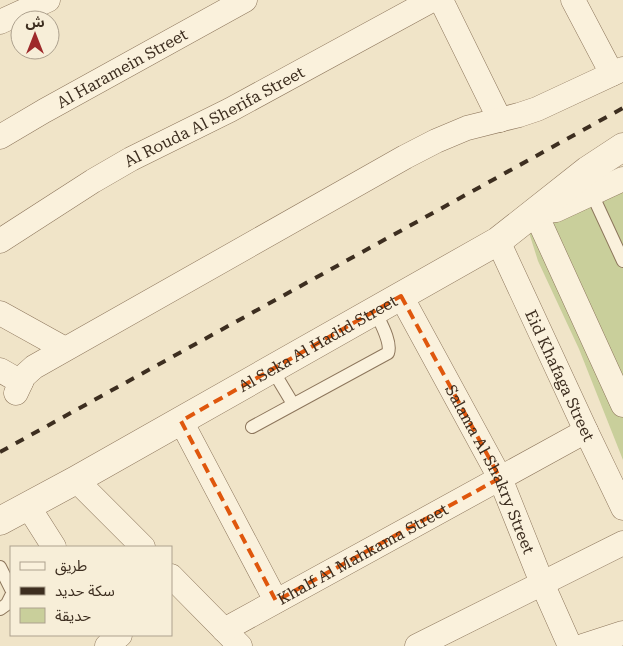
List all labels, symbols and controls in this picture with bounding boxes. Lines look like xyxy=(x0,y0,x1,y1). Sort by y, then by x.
north arrow xyxy=(10,10,60,60)
text: ش xyxy=(25,14,45,30)
street label: Al Haramein Street xyxy=(53,24,190,112)
street label: Al Rouda Al Sherifa Street xyxy=(120,62,307,171)
street label: Al Seka Al Hadid Street xyxy=(235,291,400,396)
street label: Eid Khafaga Street xyxy=(522,307,599,444)
street label: Salama Al Shakry Street xyxy=(441,381,539,556)
street label: Khalf Al Mahkama Street xyxy=(274,499,451,608)
legend xyxy=(10,546,172,636)
text: طريق xyxy=(55,557,87,576)
text: سكة حديد xyxy=(55,582,115,600)
text: حديقة xyxy=(55,607,91,625)

